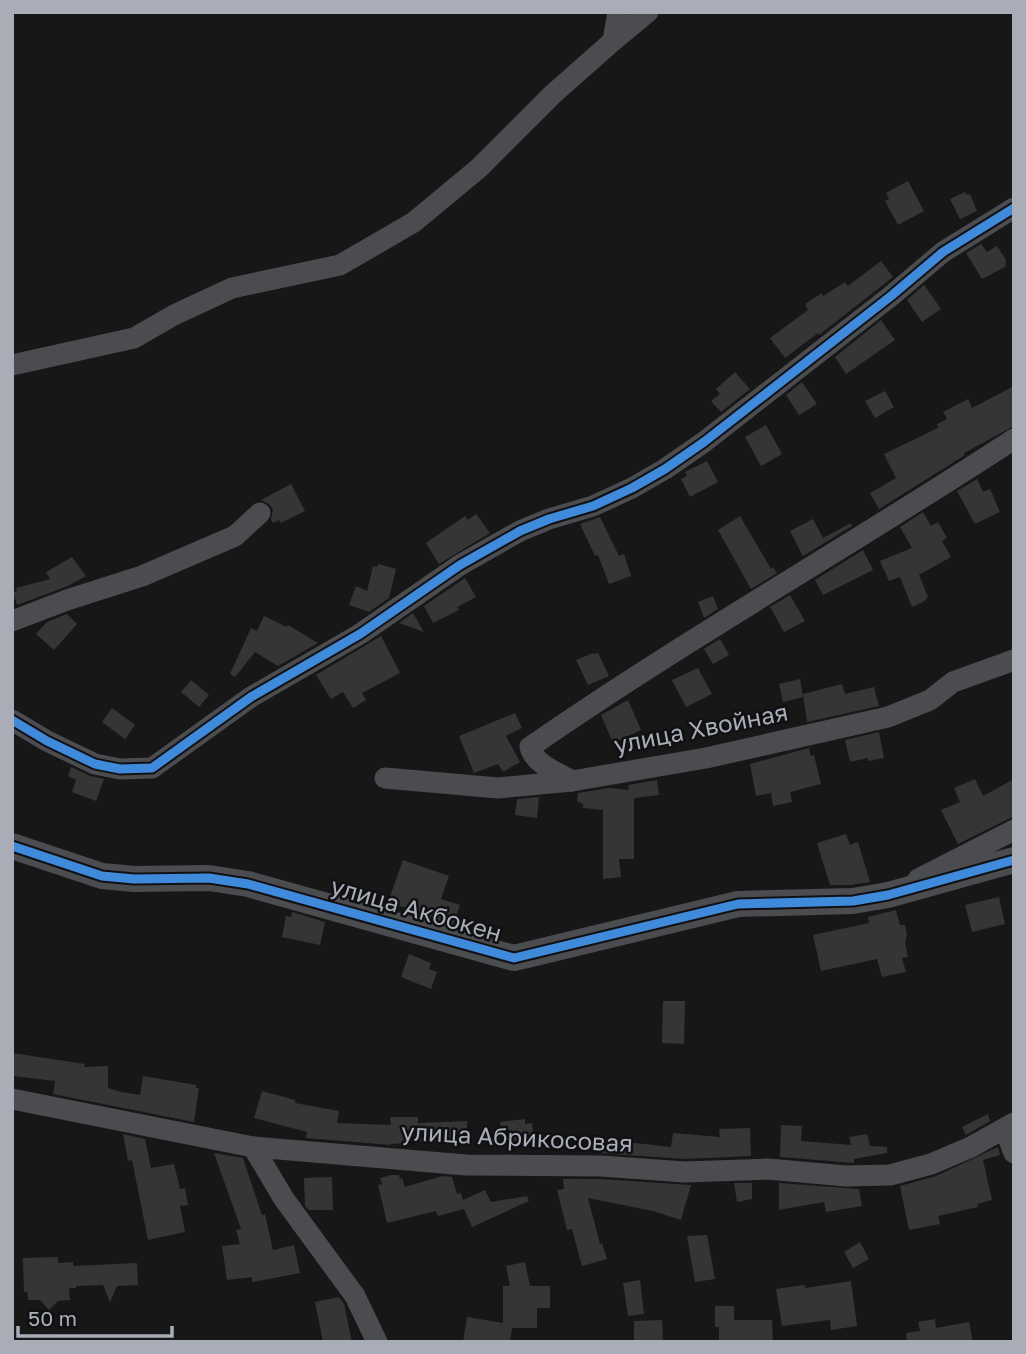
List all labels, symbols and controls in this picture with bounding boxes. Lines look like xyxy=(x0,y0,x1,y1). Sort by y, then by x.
street label: улица Хвойная xyxy=(611,696,790,759)
street label: улица Акбокен xyxy=(328,870,505,947)
street label: улица Абрикосовая xyxy=(401,1116,634,1157)
scale bar xyxy=(18,1294,172,1338)
text: 50 m xyxy=(28,1305,77,1331)

